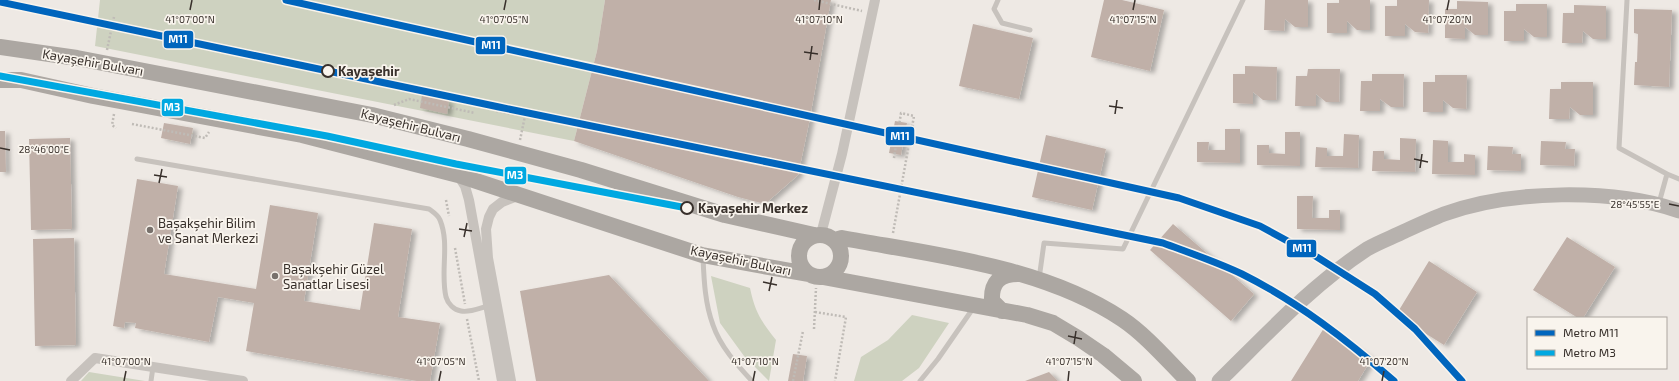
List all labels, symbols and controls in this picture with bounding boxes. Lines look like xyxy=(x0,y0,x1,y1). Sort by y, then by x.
text: 41°07'00"N xyxy=(165,13,215,25)
text: 41°07'05"N xyxy=(480,13,528,25)
text: 41°07'10"N xyxy=(795,13,843,25)
text: 41°07'15"N xyxy=(1110,13,1156,25)
text: 41°07'20"N xyxy=(1422,13,1472,25)
line badge: M11 xyxy=(163,30,194,49)
text: M11 xyxy=(168,32,188,45)
line badge: M11 xyxy=(475,36,506,55)
text: M11 xyxy=(481,38,501,51)
street label: Kayaşehir Bulvarı xyxy=(41,45,145,80)
place label: Kayaşehir xyxy=(338,63,400,80)
marker: Kayaşehir xyxy=(321,64,335,78)
line badge: M3 xyxy=(161,98,184,117)
text: M3 xyxy=(164,100,180,113)
street label: Kayaşehir Bulvarı xyxy=(359,105,463,146)
line badge: M11 xyxy=(885,126,915,146)
text: M11 xyxy=(890,129,910,142)
text: 28°46'00"E xyxy=(19,143,70,155)
line badge: M3 xyxy=(504,166,527,185)
text: M3 xyxy=(507,168,523,181)
text: 28°45'55"E xyxy=(1611,198,1660,210)
place label: Kayaşehir Merkez xyxy=(698,200,808,217)
marker: Kayaşehir Merkez xyxy=(680,201,694,215)
place label: Başakşehir Bilim ve Sanat Merkezi xyxy=(158,215,259,246)
marker: Başakşehir Bilim ve Sanat Merkezi xyxy=(145,225,155,235)
line badge: M11 xyxy=(1286,239,1317,258)
text: M11 xyxy=(1292,241,1312,254)
street label: Kayaşehir Bulvarı xyxy=(689,242,793,279)
place label: Başakşehir Güzel Sanatlar Lisesi xyxy=(283,261,384,292)
marker: Başakşehir Güzel Sanatlar Lisesi xyxy=(270,271,280,281)
legend xyxy=(1527,317,1667,369)
text: Metro M11 xyxy=(1563,325,1619,339)
text: Metro M3 xyxy=(1563,345,1616,359)
text: 41°07'00"N xyxy=(101,355,151,367)
text: 41°07'05"N xyxy=(417,355,465,367)
text: 41°07'10"N xyxy=(731,355,779,367)
text: 41°07'15"N xyxy=(1046,355,1092,367)
text: 41°07'20"N xyxy=(1359,355,1409,367)

